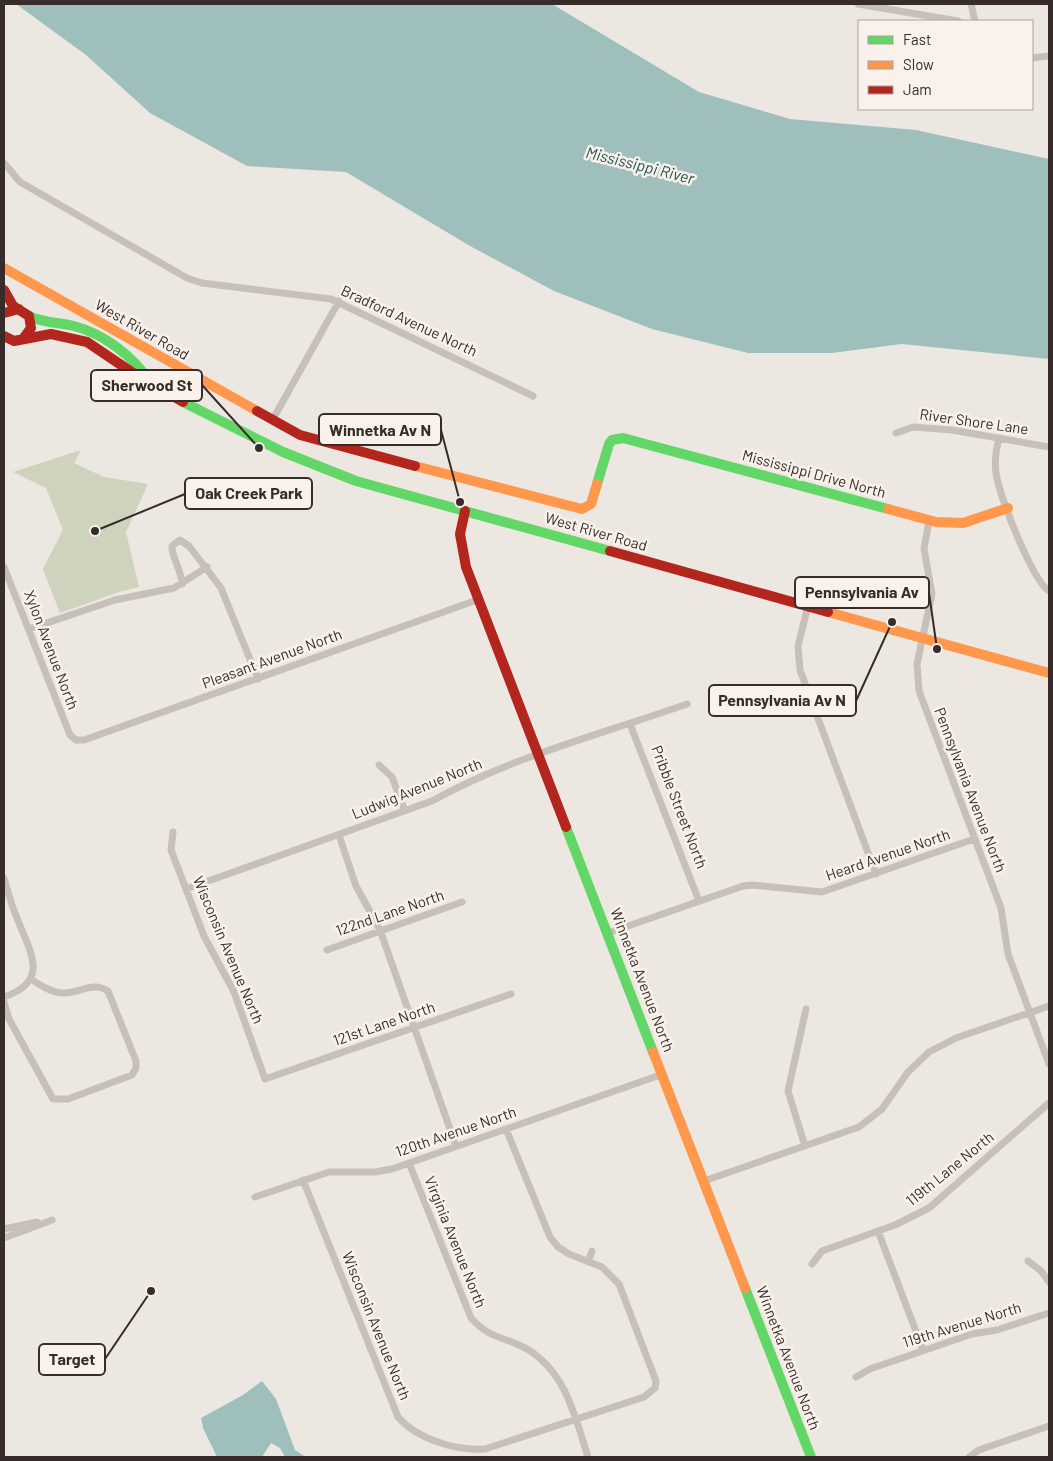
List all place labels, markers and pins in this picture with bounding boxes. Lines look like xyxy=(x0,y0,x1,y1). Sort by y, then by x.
callout: Sherwood St xyxy=(91,370,202,401)
callout: Winnetka Av N xyxy=(319,414,441,445)
callout: Oak Creek Park xyxy=(185,478,312,509)
callout: Pennsylvania Av xyxy=(795,577,929,608)
callout: Pennsylvania Av N xyxy=(709,685,856,716)
callout: Target xyxy=(39,1344,105,1375)

